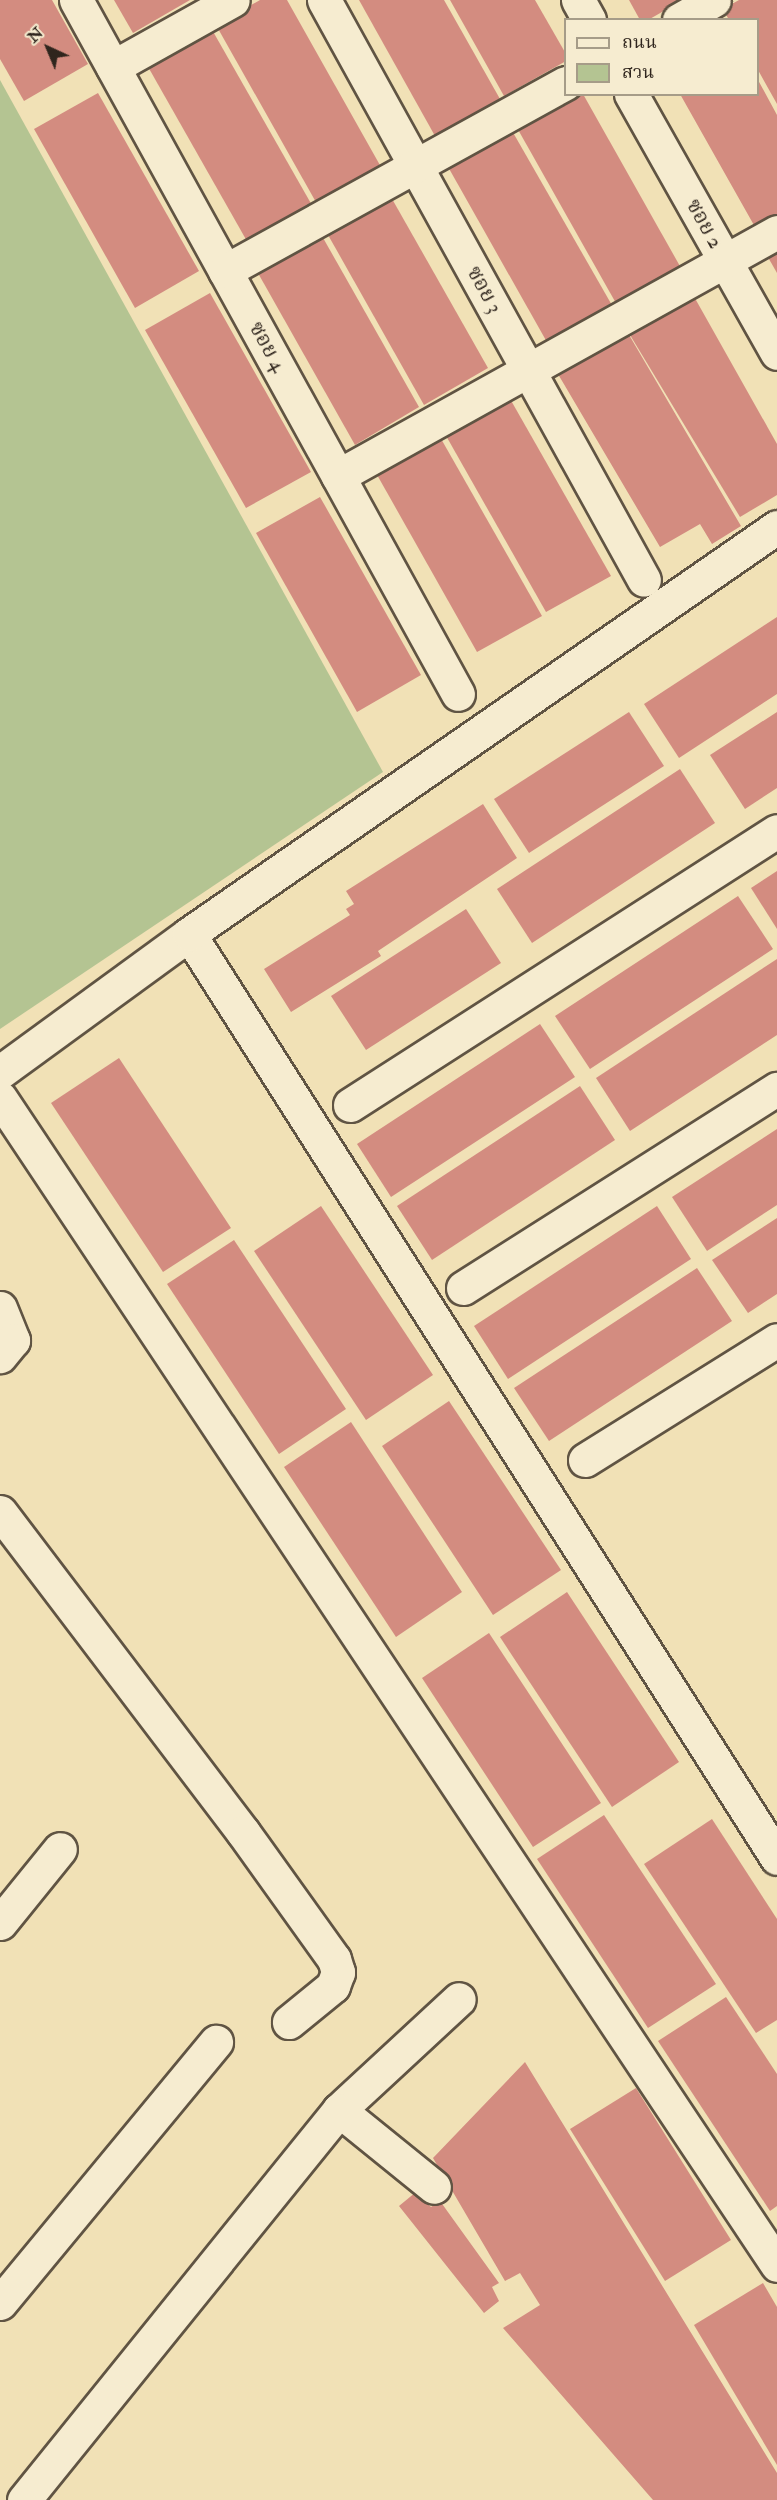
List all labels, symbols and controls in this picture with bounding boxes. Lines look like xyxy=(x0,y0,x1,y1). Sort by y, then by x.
north arrow xyxy=(18,18,78,78)
legend xyxy=(564,18,759,96)
text: N xyxy=(23,23,48,47)
text: ถนน xyxy=(622,31,657,54)
text: สวน xyxy=(622,61,654,84)
street label: ซอย 2 xyxy=(680,195,728,253)
street label: ซอย 3 xyxy=(461,262,507,318)
street label: ซอย 4 xyxy=(243,318,291,376)

